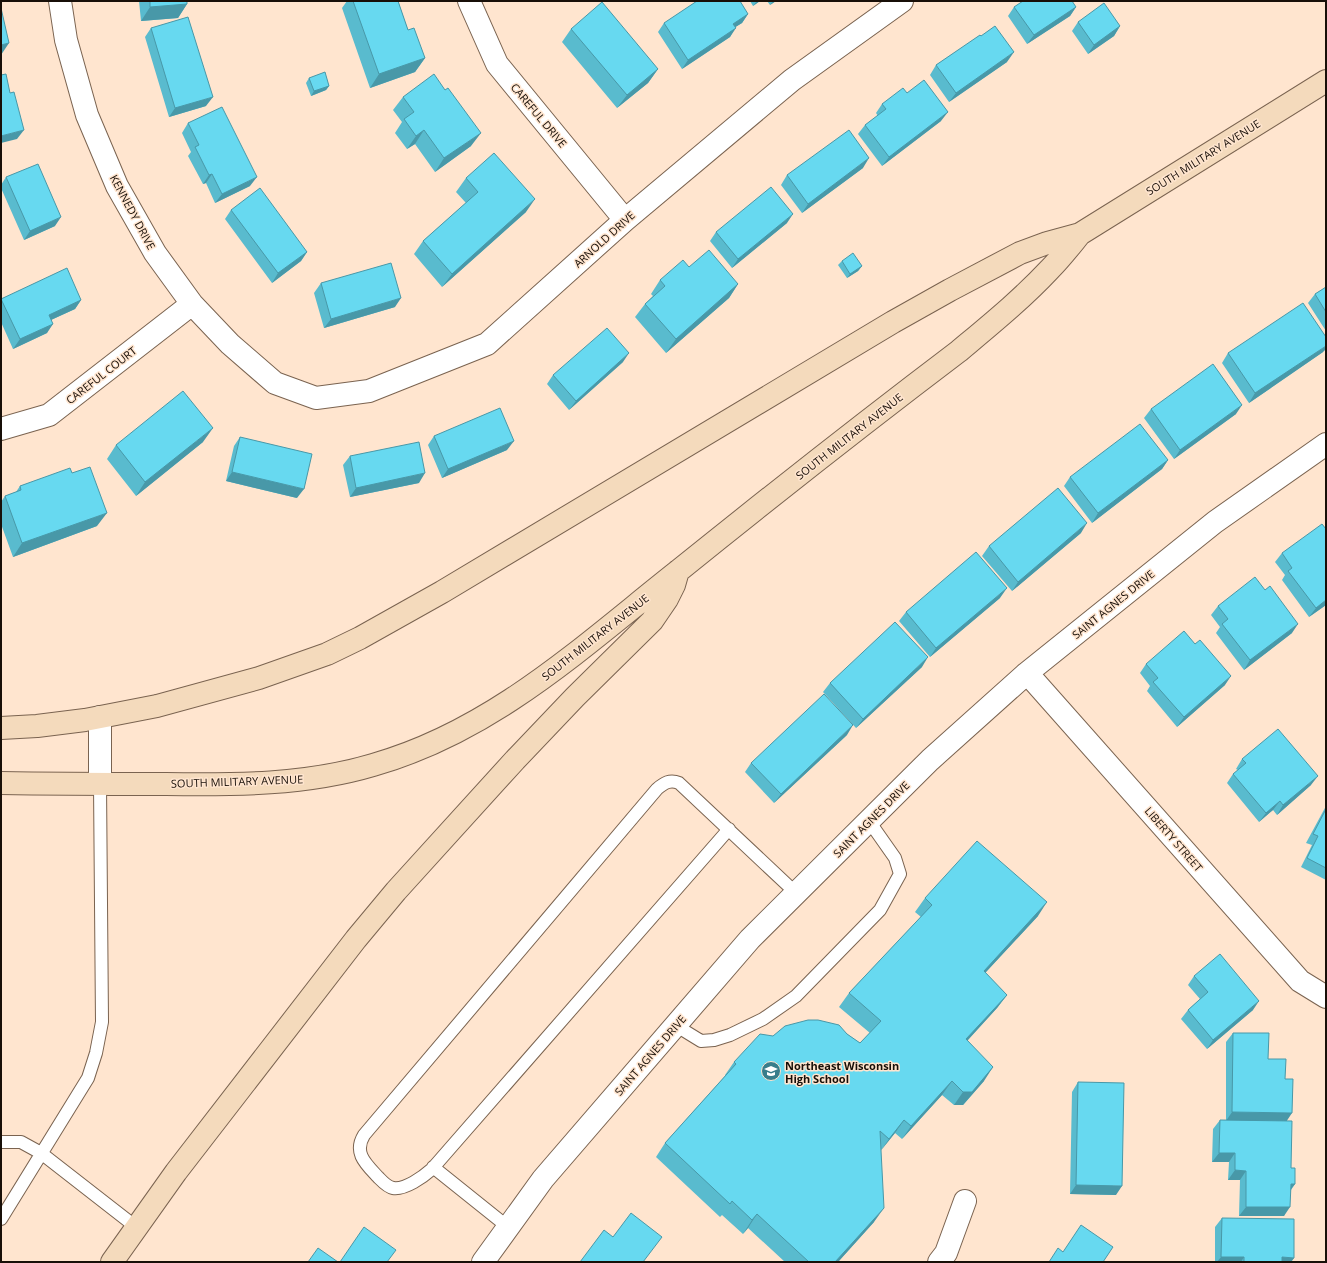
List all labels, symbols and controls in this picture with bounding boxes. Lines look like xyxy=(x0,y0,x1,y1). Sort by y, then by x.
street label: CAREFUL DRIVE xyxy=(508,80,570,150)
street label: SOUTH MILITARY AVENUE xyxy=(1143,116,1263,198)
street label: KENNEDY DRIVE xyxy=(107,172,159,252)
street label: ARNOLD DRIVE xyxy=(570,207,638,271)
street label: CAREFUL COURT xyxy=(63,343,139,407)
street label: SOUTH MILITARY AVENUE xyxy=(792,389,906,483)
street label: SAINT AGNES DRIVE xyxy=(1069,566,1157,642)
street label: SOUTH MILITARY AVENUE xyxy=(538,590,652,684)
street label: SOUTH MILITARY AVENUE xyxy=(171,771,303,791)
street label: SAINT AGNES DRIVE xyxy=(830,778,912,860)
street label: LIBERTY STREET xyxy=(1142,803,1206,875)
street label: SAINT AGNES DRIVE xyxy=(611,1012,689,1098)
place label: Northeast Wisconsin High School xyxy=(785,1058,899,1086)
school or university icon: Northeast Wisconsin High School xyxy=(760,1060,782,1082)

